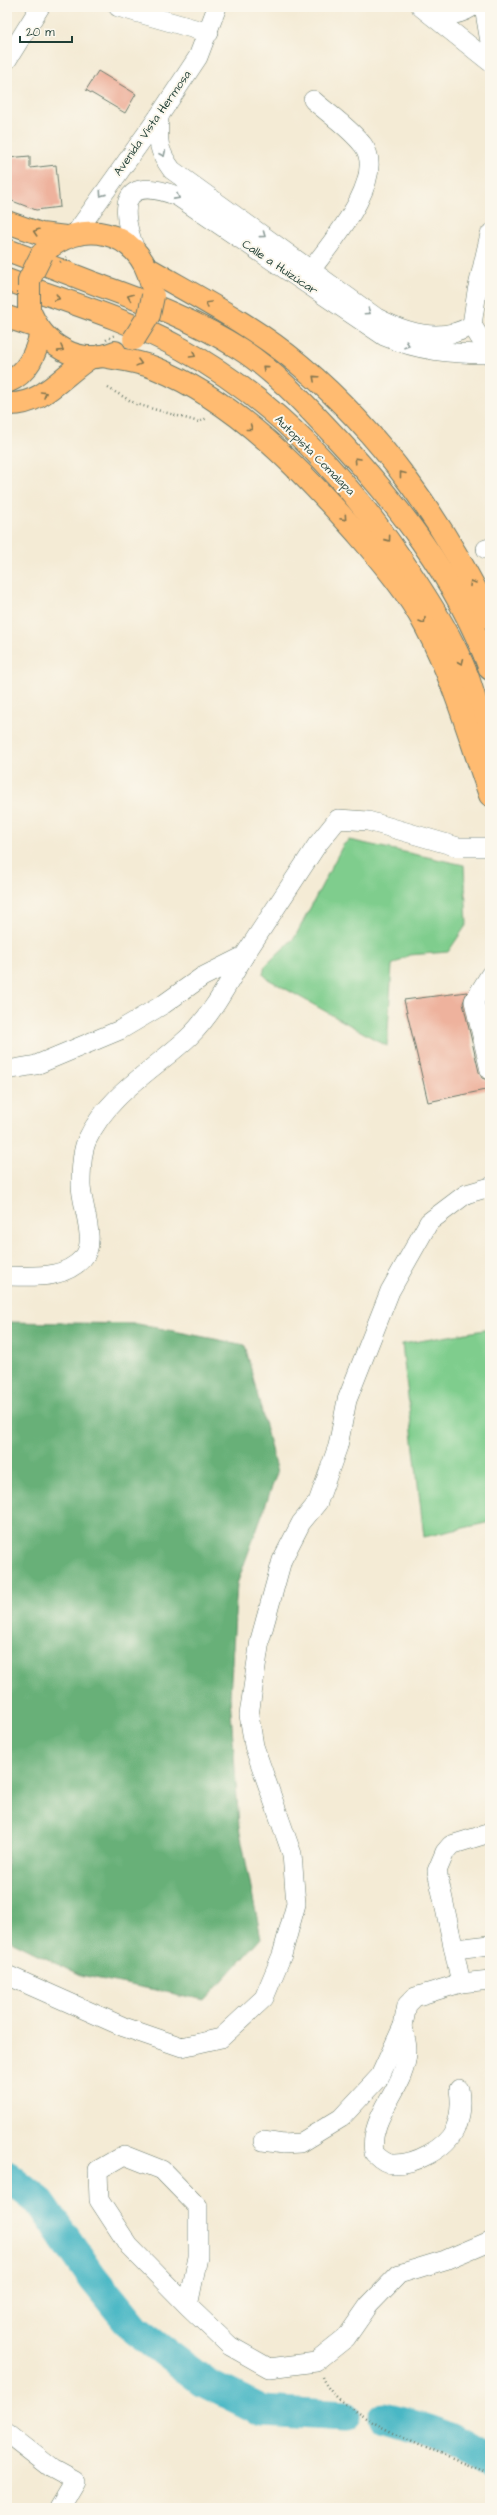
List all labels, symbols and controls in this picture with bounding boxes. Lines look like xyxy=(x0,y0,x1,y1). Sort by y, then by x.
scale bar xyxy=(20,18,72,44)
text: 20 m xyxy=(26,24,55,41)
street label: Avenida Vista Hermosa xyxy=(110,67,195,179)
one-way arrow xyxy=(158,150,166,158)
one-way arrow xyxy=(99,190,107,197)
one-way arrow xyxy=(173,193,180,200)
one-way arrow xyxy=(32,228,39,236)
one-way arrow xyxy=(258,230,265,237)
street label: Calle a Huizúcar xyxy=(238,236,321,299)
one-way arrow xyxy=(53,293,60,302)
one-way arrow xyxy=(127,293,134,301)
one-way arrow xyxy=(205,301,212,308)
one-way arrow xyxy=(364,307,371,314)
one-way arrow xyxy=(403,341,410,349)
one-way arrow xyxy=(57,344,65,352)
one-way arrow xyxy=(189,351,196,358)
one-way arrow xyxy=(136,358,142,366)
one-way arrow xyxy=(262,366,270,373)
one-way arrow xyxy=(312,375,320,383)
one-way arrow xyxy=(40,392,47,399)
street label: Autopista Comalapa xyxy=(271,411,359,499)
one-way arrow xyxy=(246,423,253,430)
one-way arrow xyxy=(354,457,362,465)
one-way arrow xyxy=(400,471,407,478)
one-way arrow xyxy=(339,513,346,521)
one-way arrow xyxy=(383,535,390,542)
one-way arrow xyxy=(470,580,477,588)
one-way arrow xyxy=(418,617,425,624)
one-way arrow xyxy=(457,659,465,666)

